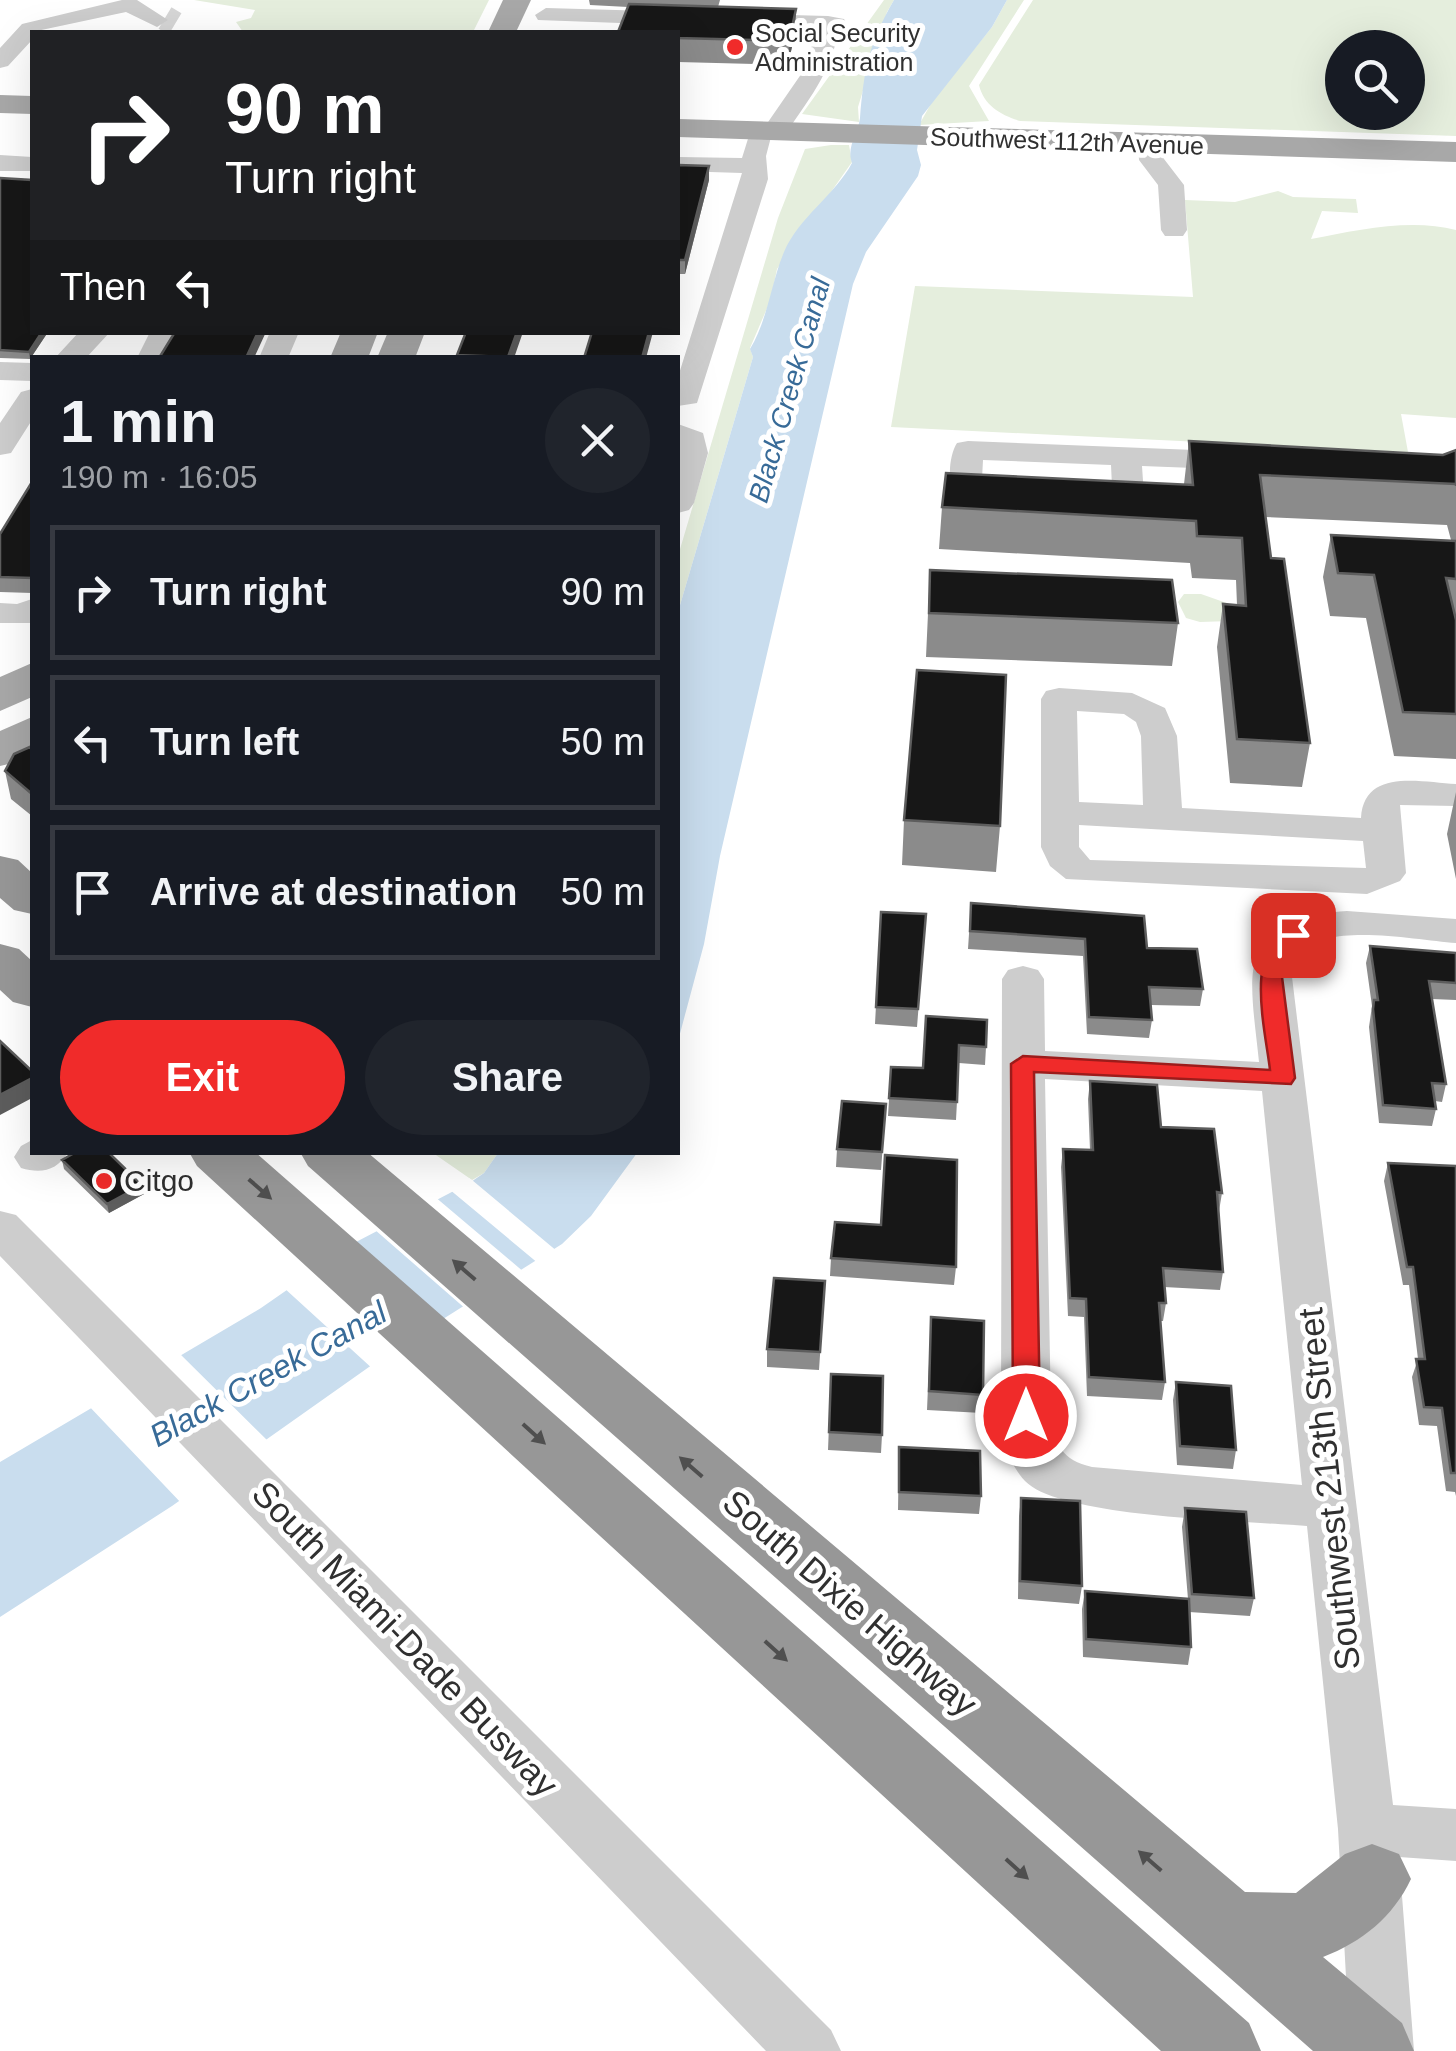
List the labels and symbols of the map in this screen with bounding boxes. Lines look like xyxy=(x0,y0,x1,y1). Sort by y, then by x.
place label: Social Security Administration xyxy=(755,19,921,76)
marker: Social Security Administration xyxy=(724,36,746,58)
street label: Southwest 112th Avenue xyxy=(929,122,1205,160)
water label: Black Creek Canal xyxy=(743,274,837,506)
pin xyxy=(1251,893,1336,978)
place label: Citgo xyxy=(124,1164,194,1197)
marker: Citgo xyxy=(93,1170,115,1192)
one-way arrow xyxy=(248,1178,273,1200)
one-way arrow xyxy=(452,1260,477,1282)
water label: Black Creek Canal xyxy=(143,1294,393,1454)
street label: Southwest 213th Street xyxy=(1290,1306,1367,1672)
position arrow xyxy=(974,1364,1078,1468)
one-way arrow xyxy=(522,1422,546,1445)
one-way arrow xyxy=(679,1456,704,1478)
street label: South Miami-Dade Busway xyxy=(245,1473,566,1804)
street label: South Dixie Highway xyxy=(716,1482,985,1724)
one-way arrow xyxy=(763,1640,788,1662)
one-way arrow xyxy=(1138,1850,1163,1872)
one-way arrow xyxy=(1004,1857,1029,1879)

